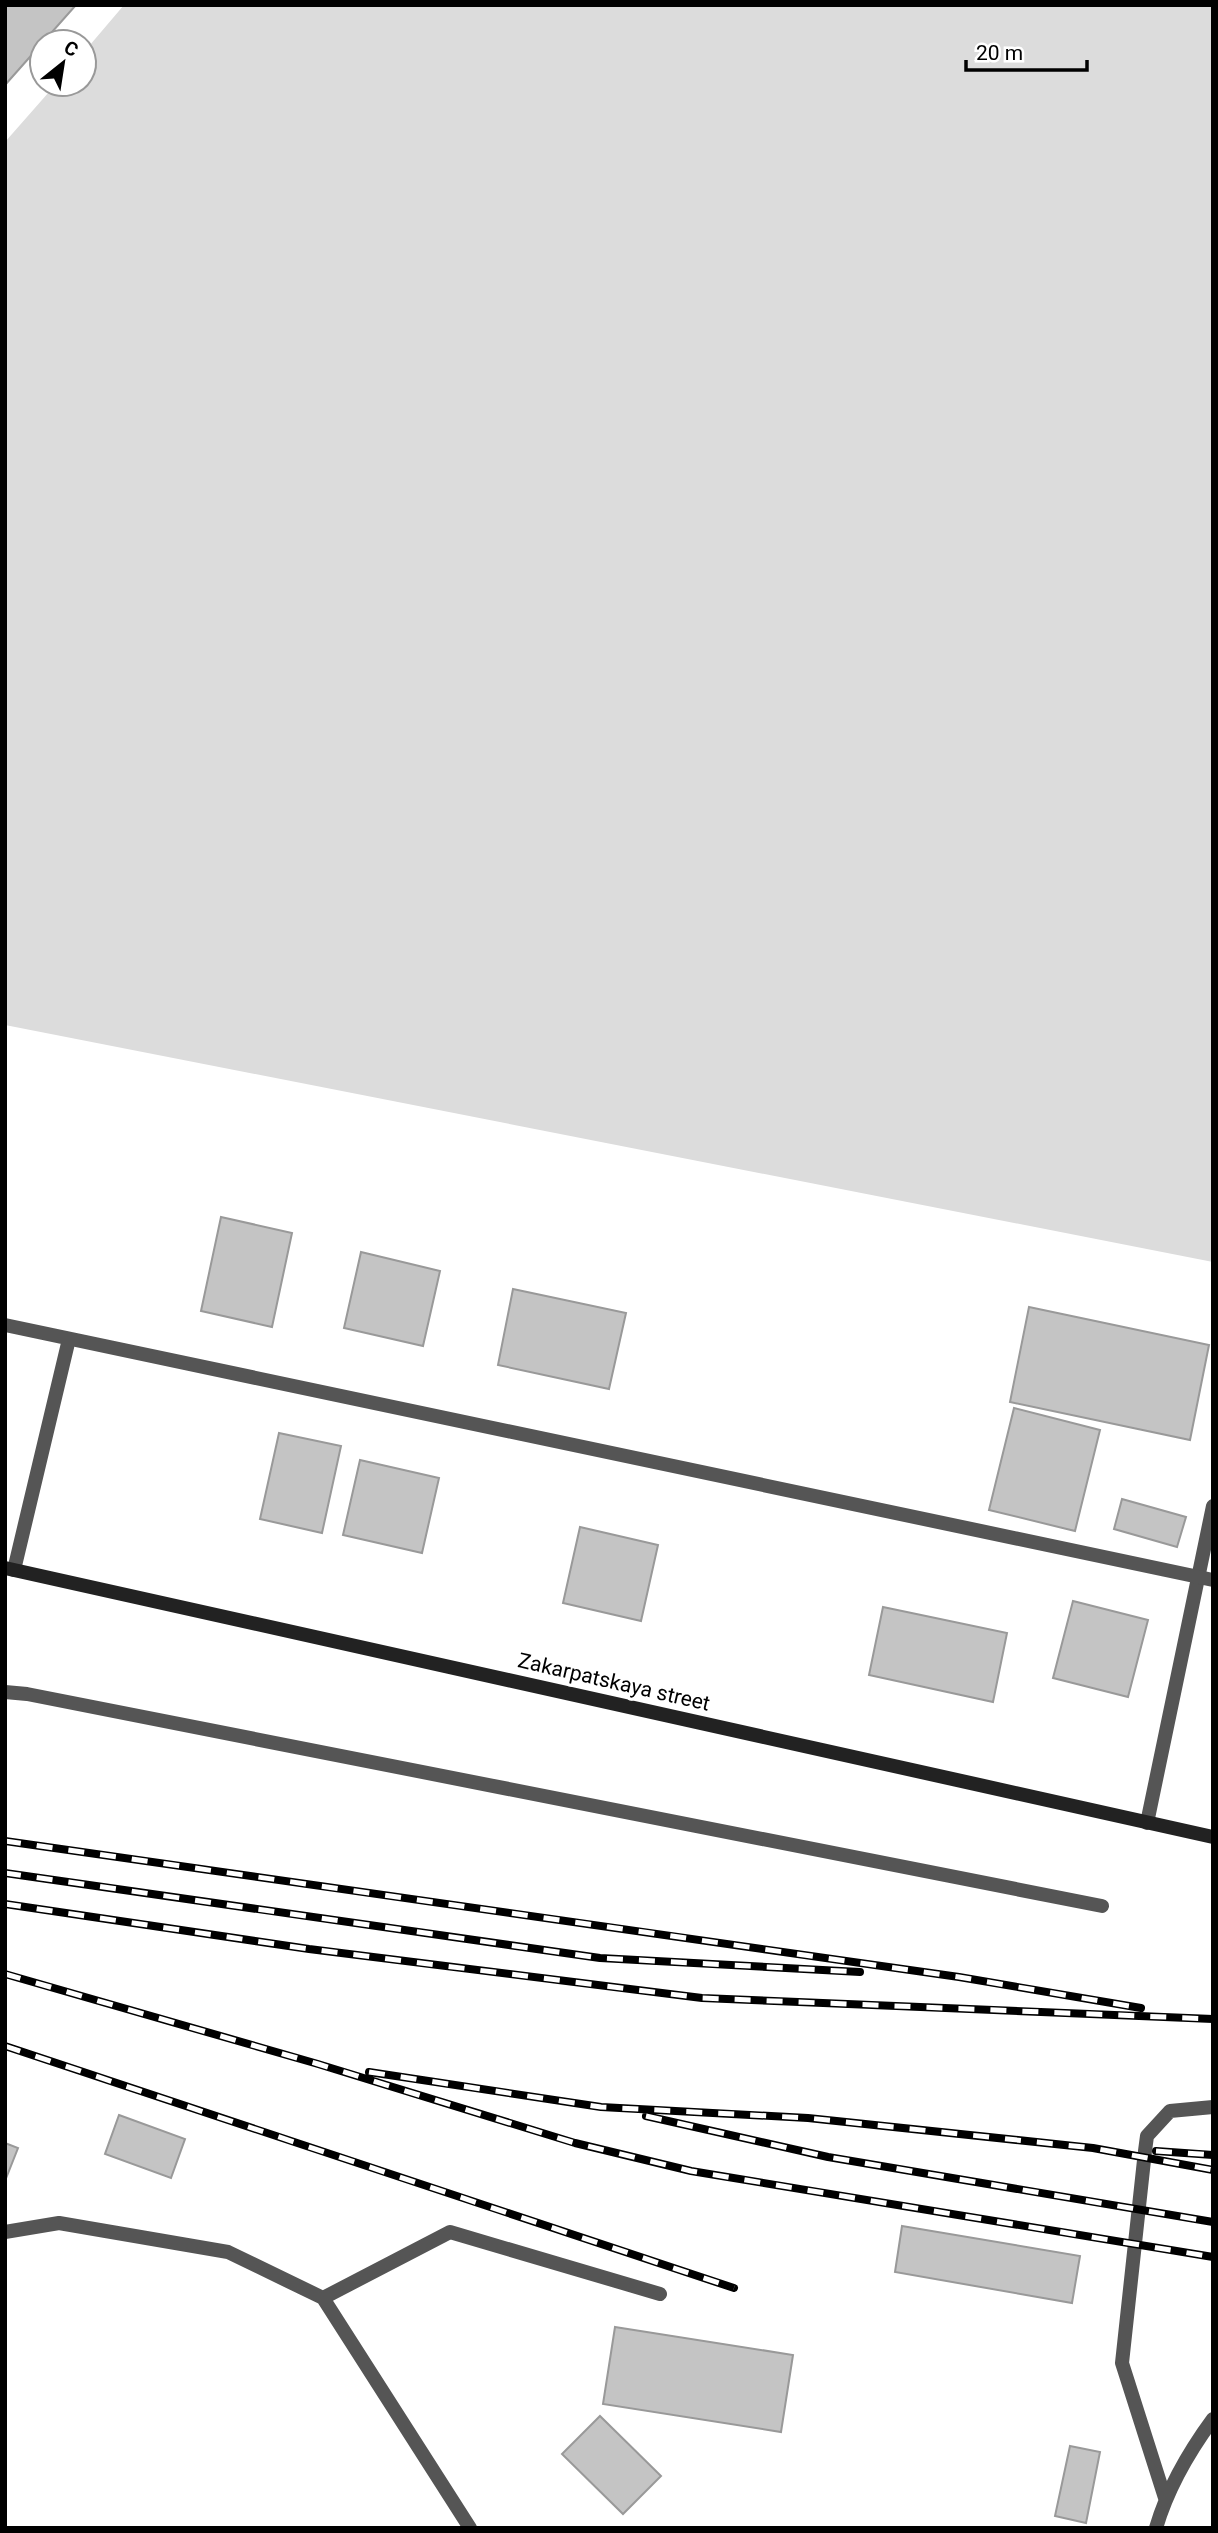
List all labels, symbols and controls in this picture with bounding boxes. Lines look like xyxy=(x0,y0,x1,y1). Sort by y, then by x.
north arrow xyxy=(28,28,98,98)
scale bar xyxy=(966,28,1087,72)
text: С xyxy=(60,36,82,62)
text: 20 m xyxy=(976,41,1023,65)
street label: Zakarpatskaya street xyxy=(516,1648,712,1716)

